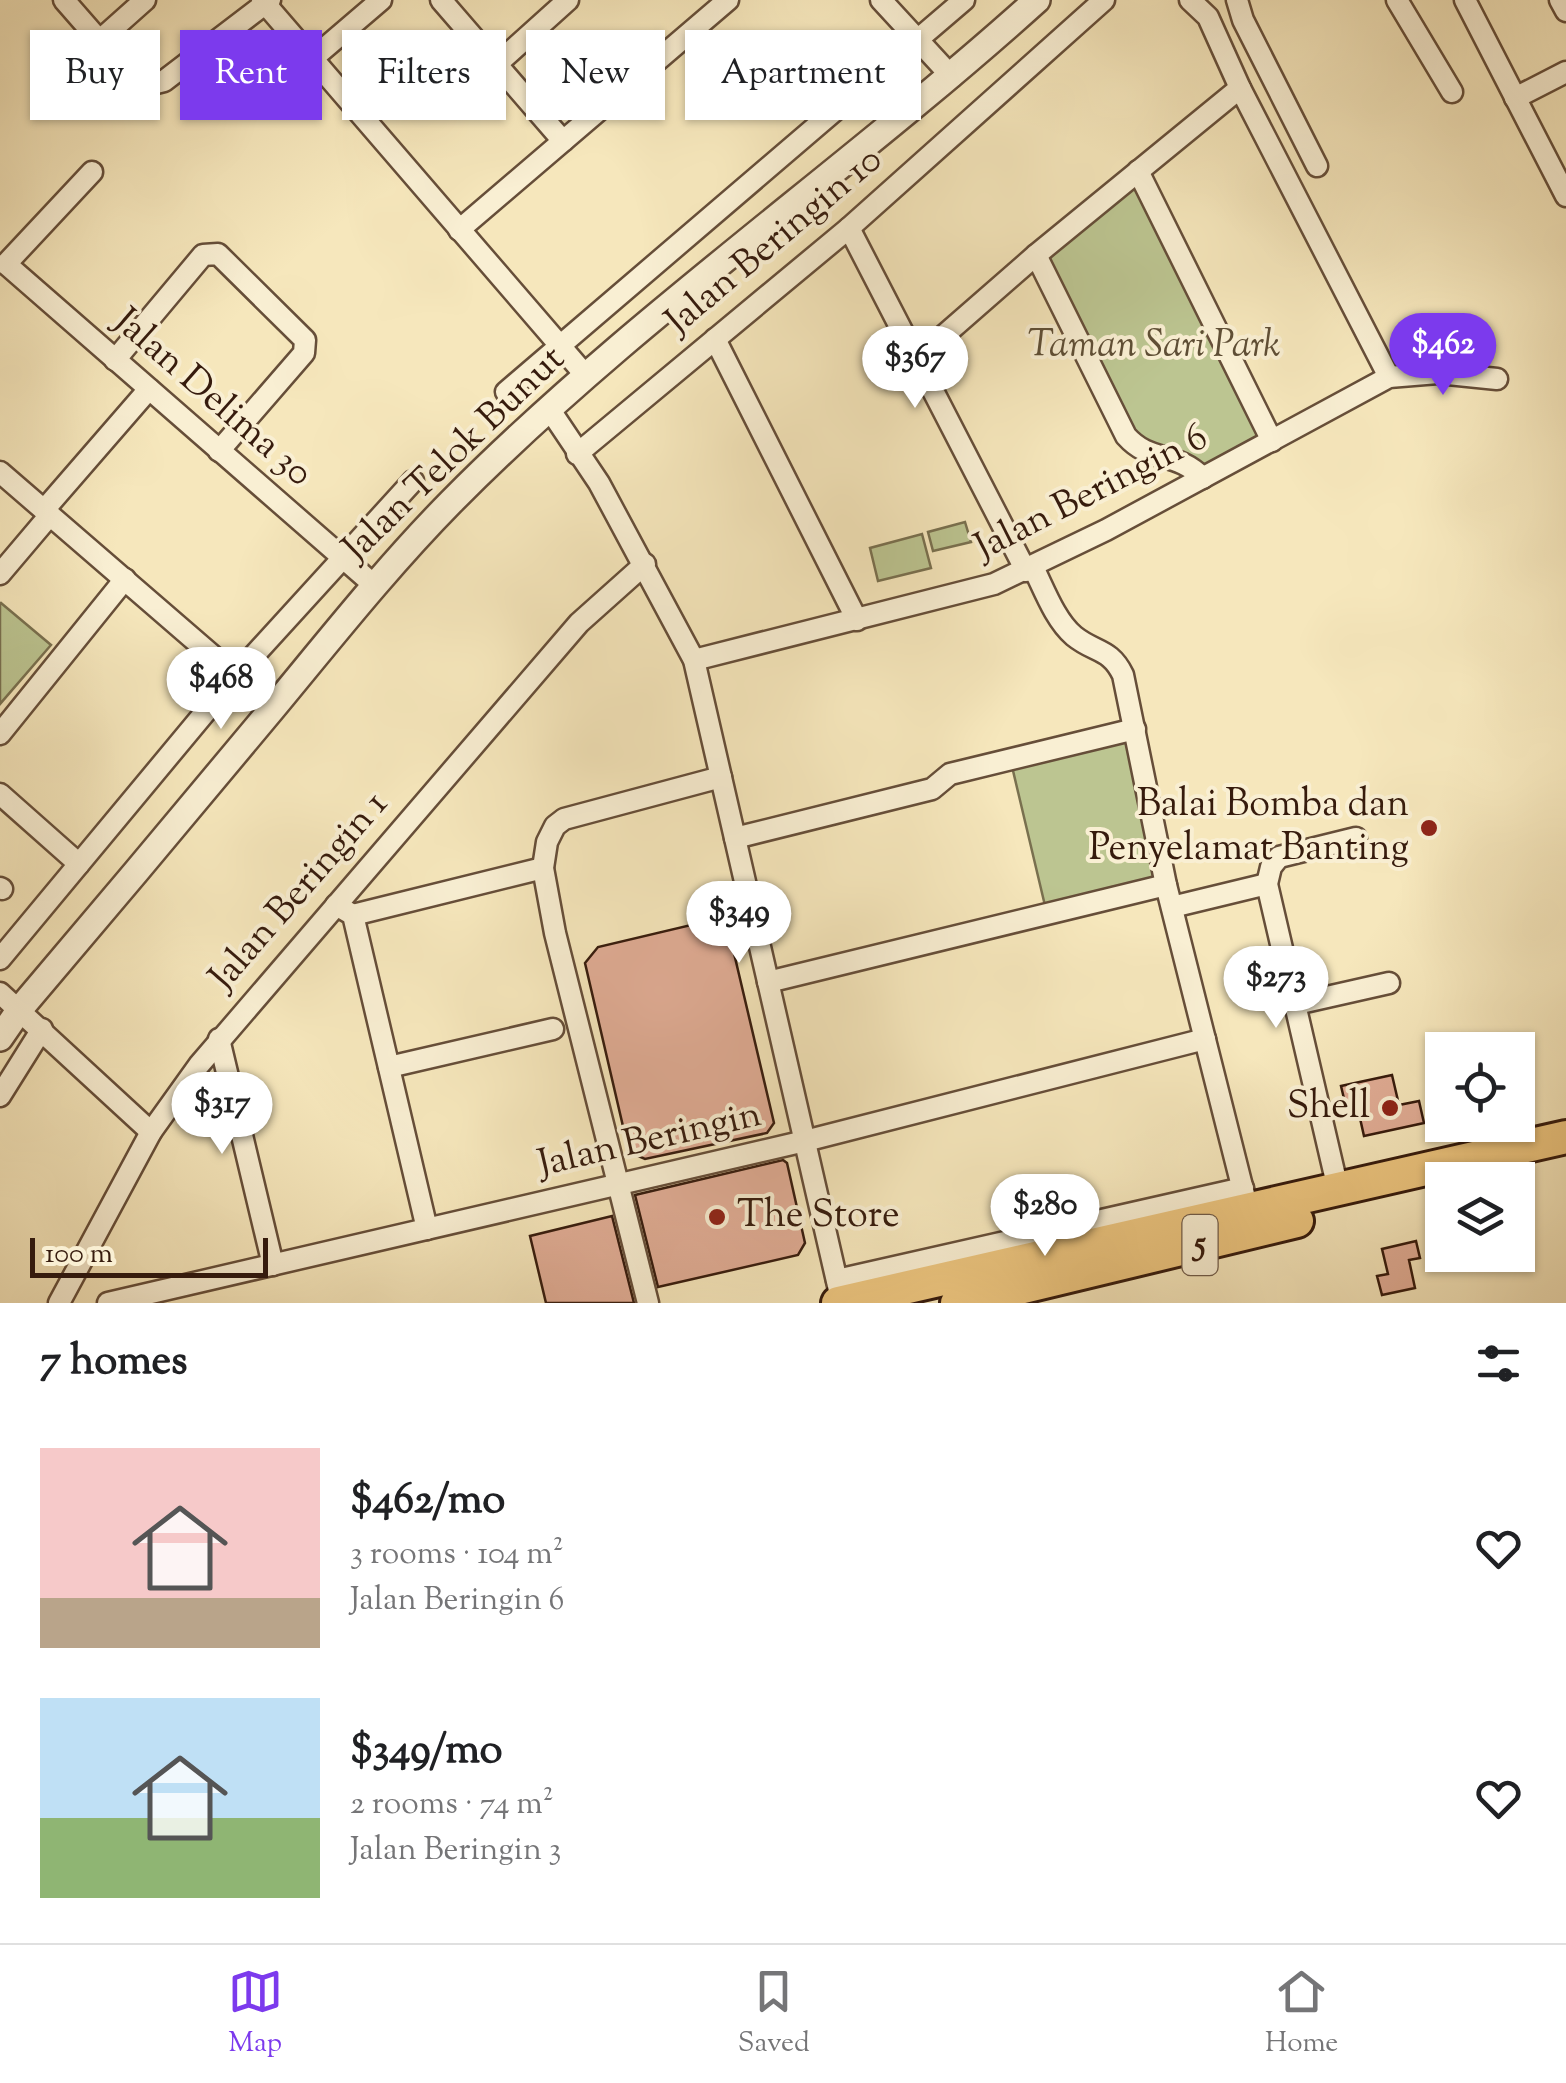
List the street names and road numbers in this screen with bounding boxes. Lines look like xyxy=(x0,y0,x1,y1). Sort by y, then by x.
street label: Jalan Beringin 10 xyxy=(653,135,895,350)
street label: Jalan Delima 30 xyxy=(99,296,323,501)
street label: Jalan Telok Bunut xyxy=(330,335,578,577)
street label: Jalan Beringin 6 xyxy=(964,412,1218,577)
street label: Jalan Beringin 1 xyxy=(197,780,402,1005)
street label: Jalan Beringin xyxy=(531,1089,767,1193)
road number: 5 xyxy=(1182,1215,1218,1275)

